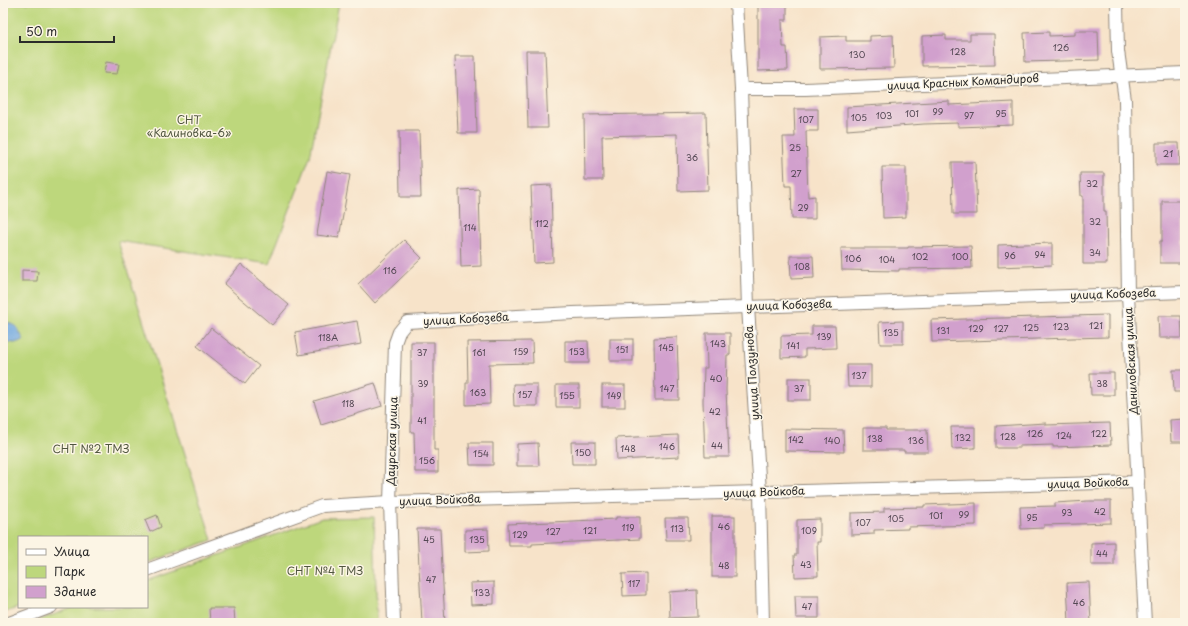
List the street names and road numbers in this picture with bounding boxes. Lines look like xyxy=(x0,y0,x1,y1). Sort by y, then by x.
street label: улица Красных Командиров xyxy=(887,69,1040,94)
street label: улица Кобозева xyxy=(1070,283,1156,303)
street label: улица Кобозева xyxy=(746,294,832,314)
street label: Даниловская улица xyxy=(1119,307,1142,416)
street label: улица Кобозева xyxy=(423,308,510,329)
street label: улица Ползунова xyxy=(740,325,763,421)
street label: Даурская улица xyxy=(381,396,402,487)
street label: улица Войкова xyxy=(1047,473,1129,492)
street label: улица Войкова xyxy=(723,482,805,501)
street label: улица Войкова xyxy=(399,490,481,509)

